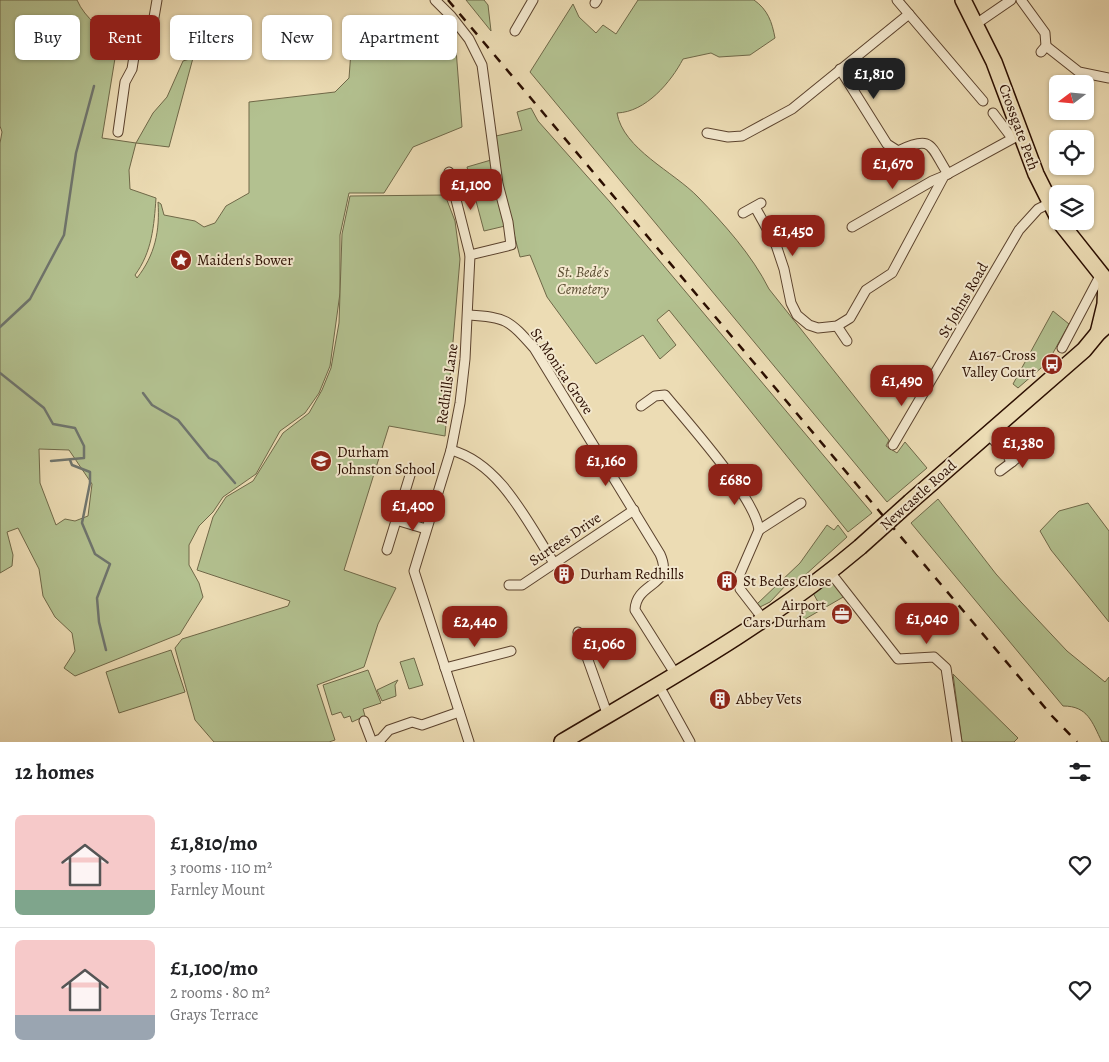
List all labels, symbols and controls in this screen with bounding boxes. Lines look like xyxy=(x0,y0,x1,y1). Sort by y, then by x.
chip: Buy xyxy=(15,15,80,60)
chip: Rent xyxy=(90,15,160,60)
chip: Filters xyxy=(170,15,252,60)
chip: New xyxy=(262,15,332,60)
chip: Apartment xyxy=(342,15,457,60)
pin: £1,810 xyxy=(833,58,915,100)
text: £1,810 xyxy=(854,63,894,85)
north arrow xyxy=(1049,75,1094,120)
map controls xyxy=(1049,75,1094,230)
street label: Crossgate Peth xyxy=(994,81,1044,173)
button: locate xyxy=(1049,130,1094,175)
pin: £1,670 xyxy=(852,148,934,190)
text: £1,670 xyxy=(873,153,913,175)
pin: £1,100 xyxy=(430,168,512,211)
text: £1,100 xyxy=(451,174,491,196)
button: layers xyxy=(1049,185,1094,230)
pin: £1,450 xyxy=(752,214,834,257)
text: £1,450 xyxy=(773,220,813,242)
place icon: Maiden's Bower xyxy=(169,248,193,272)
place label: Maiden's Bower xyxy=(197,250,293,270)
street label: St Johns Road xyxy=(933,258,993,341)
park label: St. Bede's Cemetery xyxy=(557,262,609,299)
street label: St Monica Grove xyxy=(526,324,598,418)
street label: Redhills Lane xyxy=(431,342,463,426)
place label: A167-Cross Valley Court xyxy=(961,345,1036,382)
bus stop icon: A167-Cross Valley Court xyxy=(1040,352,1064,376)
pin: £1,490 xyxy=(861,364,943,407)
text: £1,490 xyxy=(881,370,923,392)
pin: £1,380 xyxy=(982,426,1064,469)
text: £1,380 xyxy=(1003,432,1043,454)
place label: Durham Johnston School xyxy=(337,442,436,479)
pin: £1,160 xyxy=(565,444,647,487)
school or university icon: Durham Johnston School xyxy=(309,449,333,473)
text: £1,160 xyxy=(586,450,626,472)
street label: Newcastle Road xyxy=(876,455,961,535)
pin: £680 xyxy=(705,464,765,506)
text: £680 xyxy=(719,469,751,491)
pin: £1,400 xyxy=(372,490,454,532)
text: £1,400 xyxy=(392,495,434,517)
street label: Surtees Drive xyxy=(525,507,605,570)
building icon: Durham Redhills xyxy=(552,562,576,586)
place label: Durham Redhills xyxy=(580,564,684,584)
building icon: St Bedes Close xyxy=(715,569,739,593)
place label: St Bedes Close xyxy=(743,571,832,591)
place label: Airport Cars Durham xyxy=(743,595,827,632)
office icon: Airport Cars Durham xyxy=(830,602,854,626)
pin: £1,040 xyxy=(886,602,968,645)
pin: £2,440 xyxy=(434,606,516,648)
text: £1,040 xyxy=(906,608,948,630)
text: £2,440 xyxy=(453,611,497,633)
pin: £1,060 xyxy=(563,628,645,670)
text: £1,060 xyxy=(583,633,625,655)
building icon: Abbey Vets xyxy=(708,687,732,711)
place label: Abbey Vets xyxy=(735,689,802,709)
text: 12 homes xyxy=(15,758,94,786)
icon: filters xyxy=(1066,758,1094,786)
text: £1,810/mo xyxy=(170,829,258,857)
icon: home xyxy=(55,835,115,895)
icon: heart xyxy=(1066,851,1094,879)
text: 3 rooms · 110 m² xyxy=(170,857,272,879)
text: Farnley Mount xyxy=(170,879,265,901)
text: £1,100/mo xyxy=(170,954,258,982)
icon: home xyxy=(55,960,115,1020)
icon: heart xyxy=(1066,976,1094,1004)
text: 2 rooms · 80 m² xyxy=(170,982,270,1004)
text: Grays Terrace xyxy=(170,1004,258,1026)

